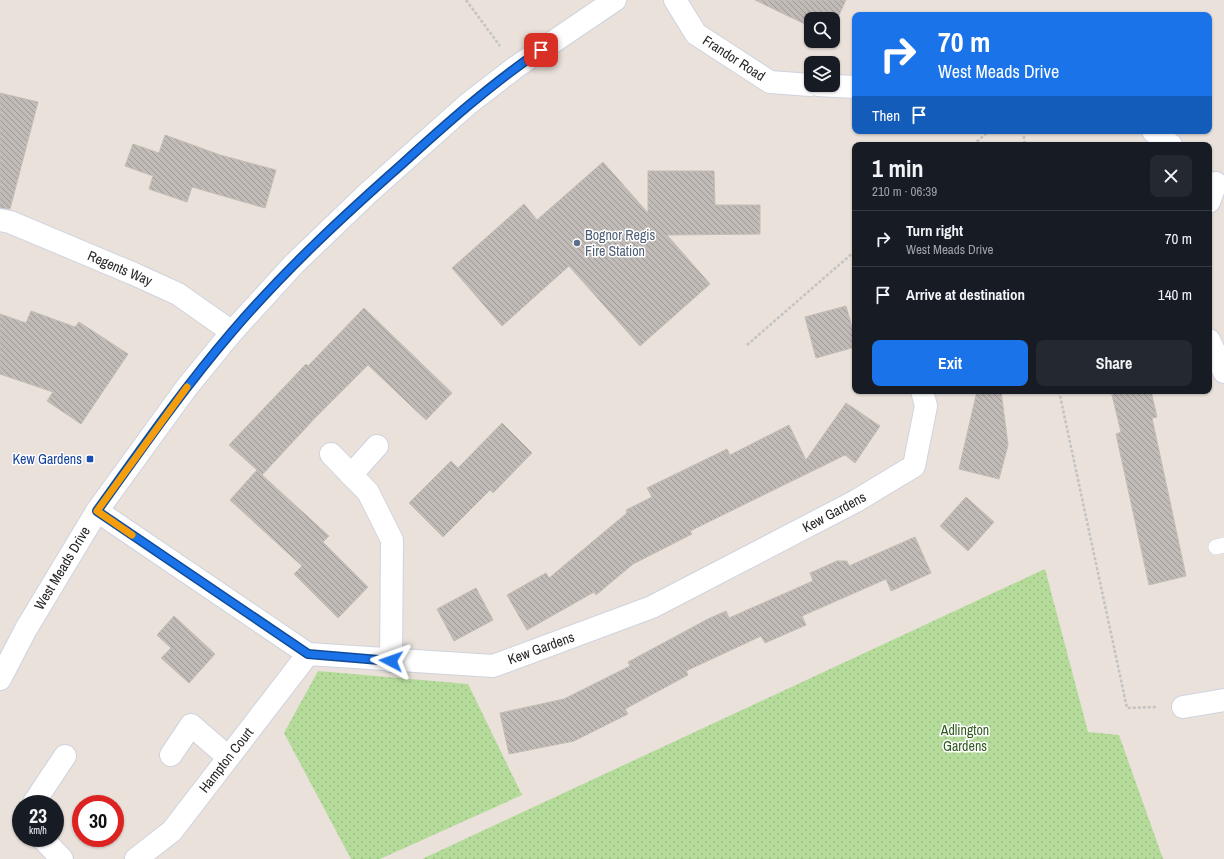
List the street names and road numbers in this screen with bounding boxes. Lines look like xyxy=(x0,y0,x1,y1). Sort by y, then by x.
street label: Frandor Road xyxy=(699,31,769,85)
street label: Regents Way xyxy=(85,246,155,290)
street label: Kew Gardens xyxy=(799,488,869,536)
street label: West Meads Drive xyxy=(30,523,94,613)
street label: Kew Gardens xyxy=(505,628,577,668)
street label: Hampton Court xyxy=(195,724,257,796)

